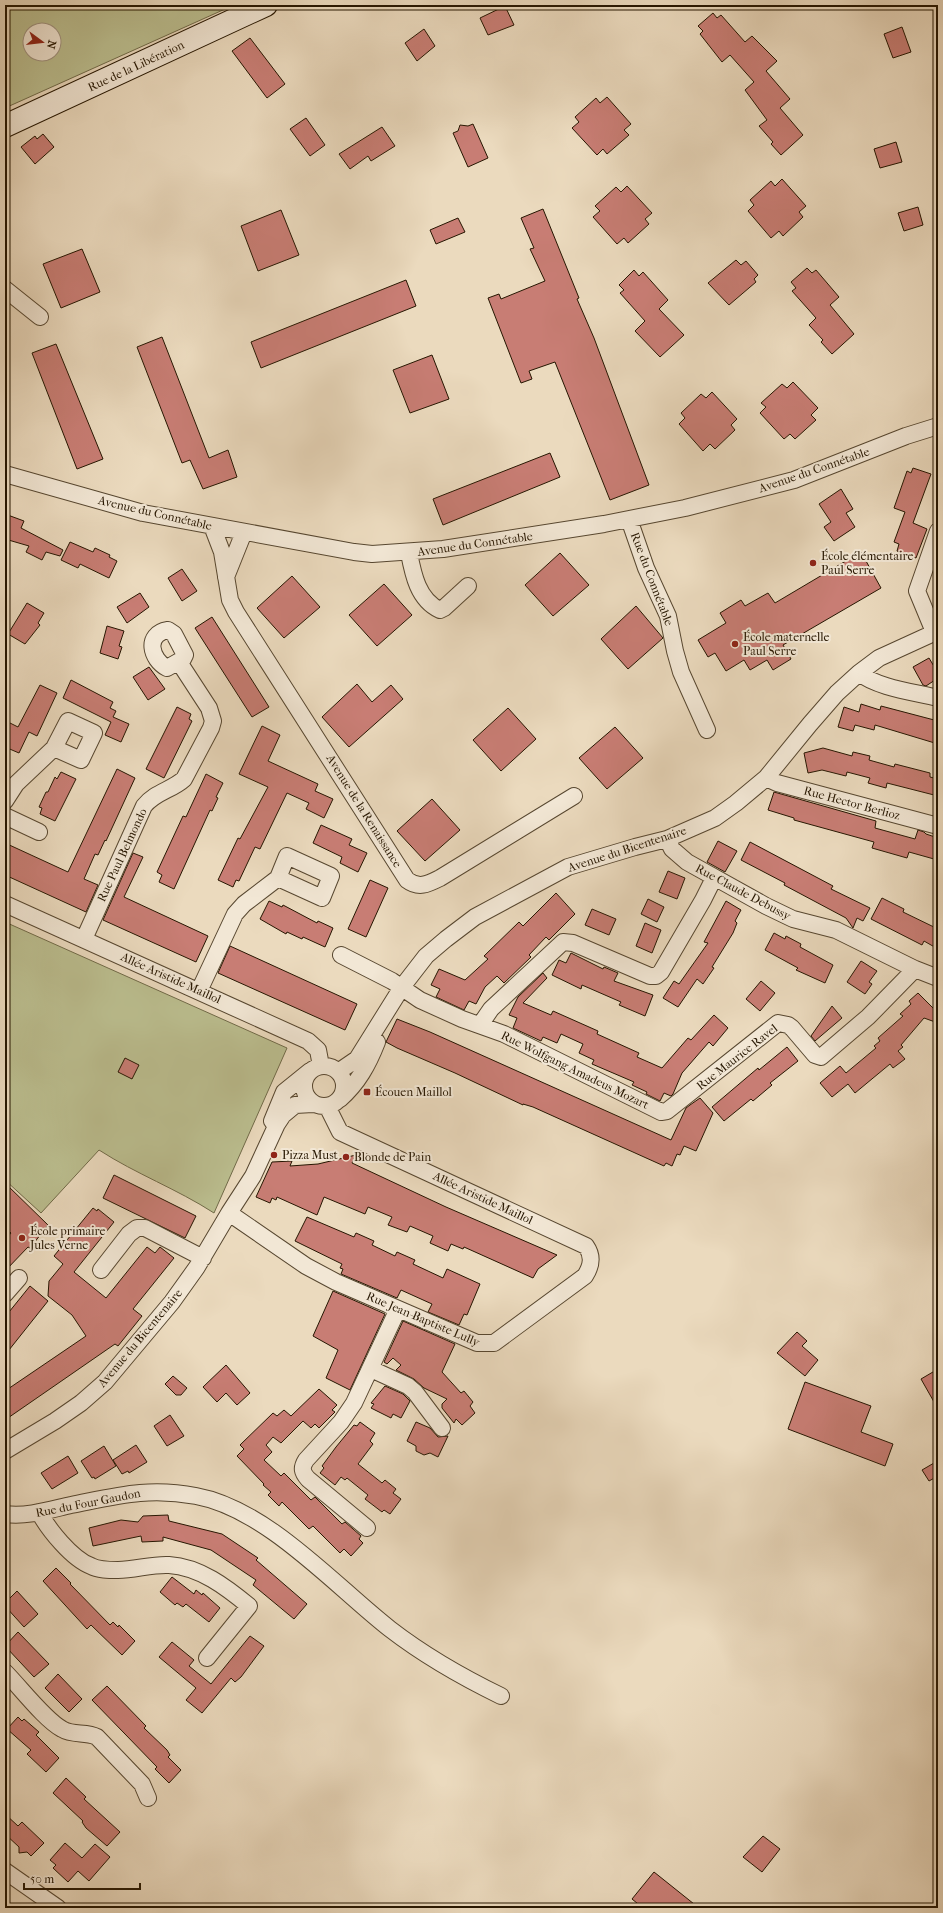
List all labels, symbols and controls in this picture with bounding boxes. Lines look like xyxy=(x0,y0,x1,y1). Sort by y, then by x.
north arrow xyxy=(22,22,62,62)
street label: Rue de la Libération xyxy=(86,38,186,94)
text: N xyxy=(44,39,59,51)
street label: Avenue du Connétable xyxy=(756,444,871,496)
street label: Avenue du Connétable xyxy=(96,493,213,533)
street label: Avenue du Connétable xyxy=(415,529,534,559)
street label: Rue du Connétable xyxy=(628,530,676,628)
place label: École élémentaire Paul Serre xyxy=(821,548,914,577)
marker: École élémentaire Paul Serre xyxy=(808,558,818,568)
place label: École maternelle Paul Serre xyxy=(743,629,830,658)
marker: École maternelle Paul Serre xyxy=(730,639,740,649)
street label: Avenue de la Renaissance xyxy=(323,751,405,870)
street label: Rue Hector Berlioz xyxy=(802,783,902,823)
street label: Rue Paul Belmondo xyxy=(94,806,150,904)
street label: Avenue du Bicentenaire xyxy=(565,823,688,875)
street label: Rue Claude Debussy xyxy=(693,861,793,923)
street label: Allée Aristide Maillol xyxy=(118,949,224,1007)
street label: Rue Maurice Ravel xyxy=(694,1021,781,1093)
street label: Rue Wolfgang Amadeus Mozart xyxy=(499,1028,652,1112)
place label: Écouen Maillol xyxy=(375,1084,452,1099)
marker: Écouen Maillol xyxy=(362,1087,372,1097)
place label: Pizza Must xyxy=(282,1148,339,1162)
marker: Pizza Must xyxy=(269,1150,279,1160)
place label: Blonde de Pain xyxy=(354,1150,431,1164)
marker: Blonde de Pain xyxy=(341,1152,351,1162)
street label: Allée Aristide Maillol xyxy=(430,1168,536,1228)
place label: École primaire Jules Verne xyxy=(29,1223,106,1252)
marker: École primaire Jules Verne xyxy=(17,1233,27,1243)
street label: Avenue du Bicentenaire xyxy=(94,1286,185,1391)
street label: Rue Jean-Baptiste Lully xyxy=(364,1289,482,1349)
street label: Rue du Four Gaudon xyxy=(34,1486,142,1520)
scale bar xyxy=(24,1865,140,1891)
text: 50 m xyxy=(30,1872,54,1886)

